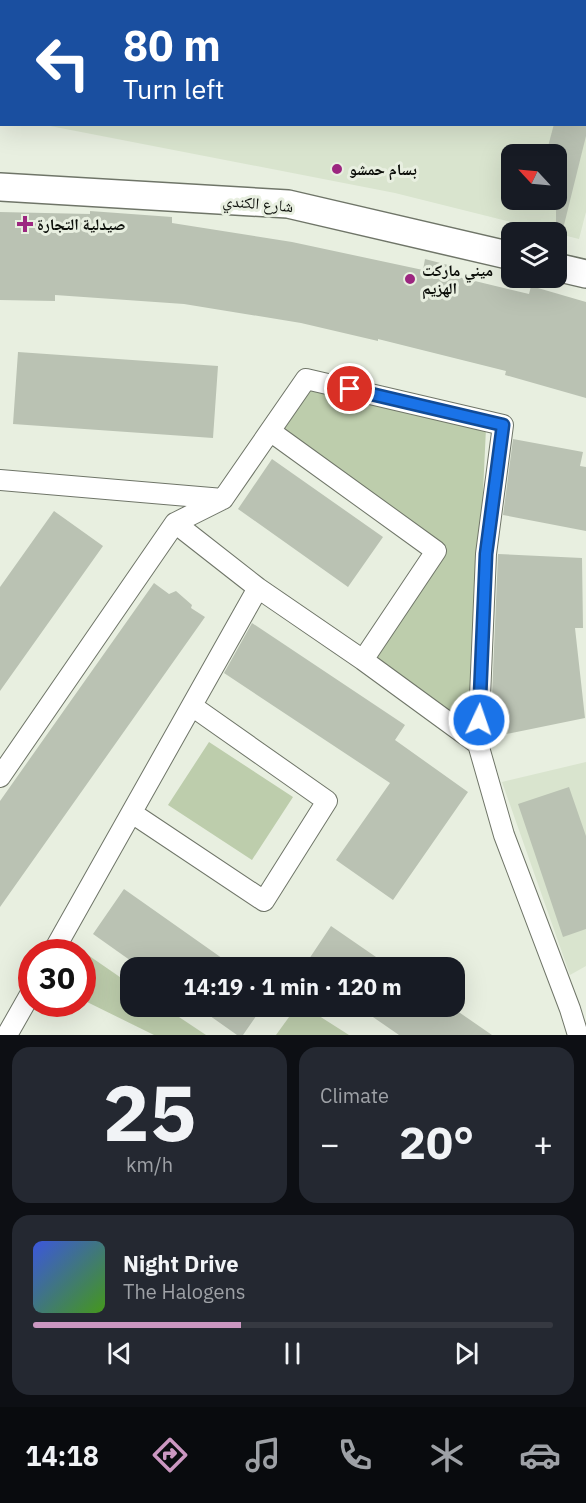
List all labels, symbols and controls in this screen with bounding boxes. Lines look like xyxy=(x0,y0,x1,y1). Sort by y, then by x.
text: 80 m xyxy=(123,18,221,73)
icon: left xyxy=(24,24,102,102)
text: Turn left xyxy=(123,71,224,106)
north arrow xyxy=(501,144,567,210)
map controls xyxy=(501,144,567,288)
place label: بسام حمشو xyxy=(349,159,417,181)
marker: بسام حمشو xyxy=(330,162,344,176)
street label: شارع الكندي xyxy=(222,190,294,219)
place label: صيدلية التجارة xyxy=(37,214,125,234)
marker: صيدلية التجارة xyxy=(18,217,32,231)
button: layers xyxy=(501,222,567,288)
place label: ميني ماركت الهزيم xyxy=(422,260,493,300)
marker: ميني ماركت الهزيم xyxy=(403,272,417,286)
pin xyxy=(324,363,375,414)
icon: arrive xyxy=(333,372,366,405)
position arrow xyxy=(447,688,511,752)
speed limit sign: 30 xyxy=(18,939,96,1017)
text: 14:19 · 1 min · 120 m xyxy=(183,972,402,1001)
text: 25 xyxy=(103,1061,196,1162)
text: Climate xyxy=(320,1082,389,1109)
text: 20° xyxy=(399,1113,474,1171)
text: − xyxy=(320,1122,340,1165)
text: + xyxy=(533,1122,553,1165)
text: km/h xyxy=(126,1151,173,1178)
text: Night Drive xyxy=(123,1249,239,1278)
text: The Halogens xyxy=(123,1278,245,1305)
icon: previous xyxy=(103,1337,136,1370)
icon: pause xyxy=(276,1337,309,1370)
icon: next xyxy=(450,1337,483,1370)
icon: directions xyxy=(149,1434,191,1476)
icon: music xyxy=(242,1434,284,1476)
icon: phone xyxy=(334,1434,376,1476)
icon: climate xyxy=(426,1434,468,1476)
icon: car xyxy=(519,1434,561,1476)
text: 14:18 xyxy=(25,1438,99,1473)

